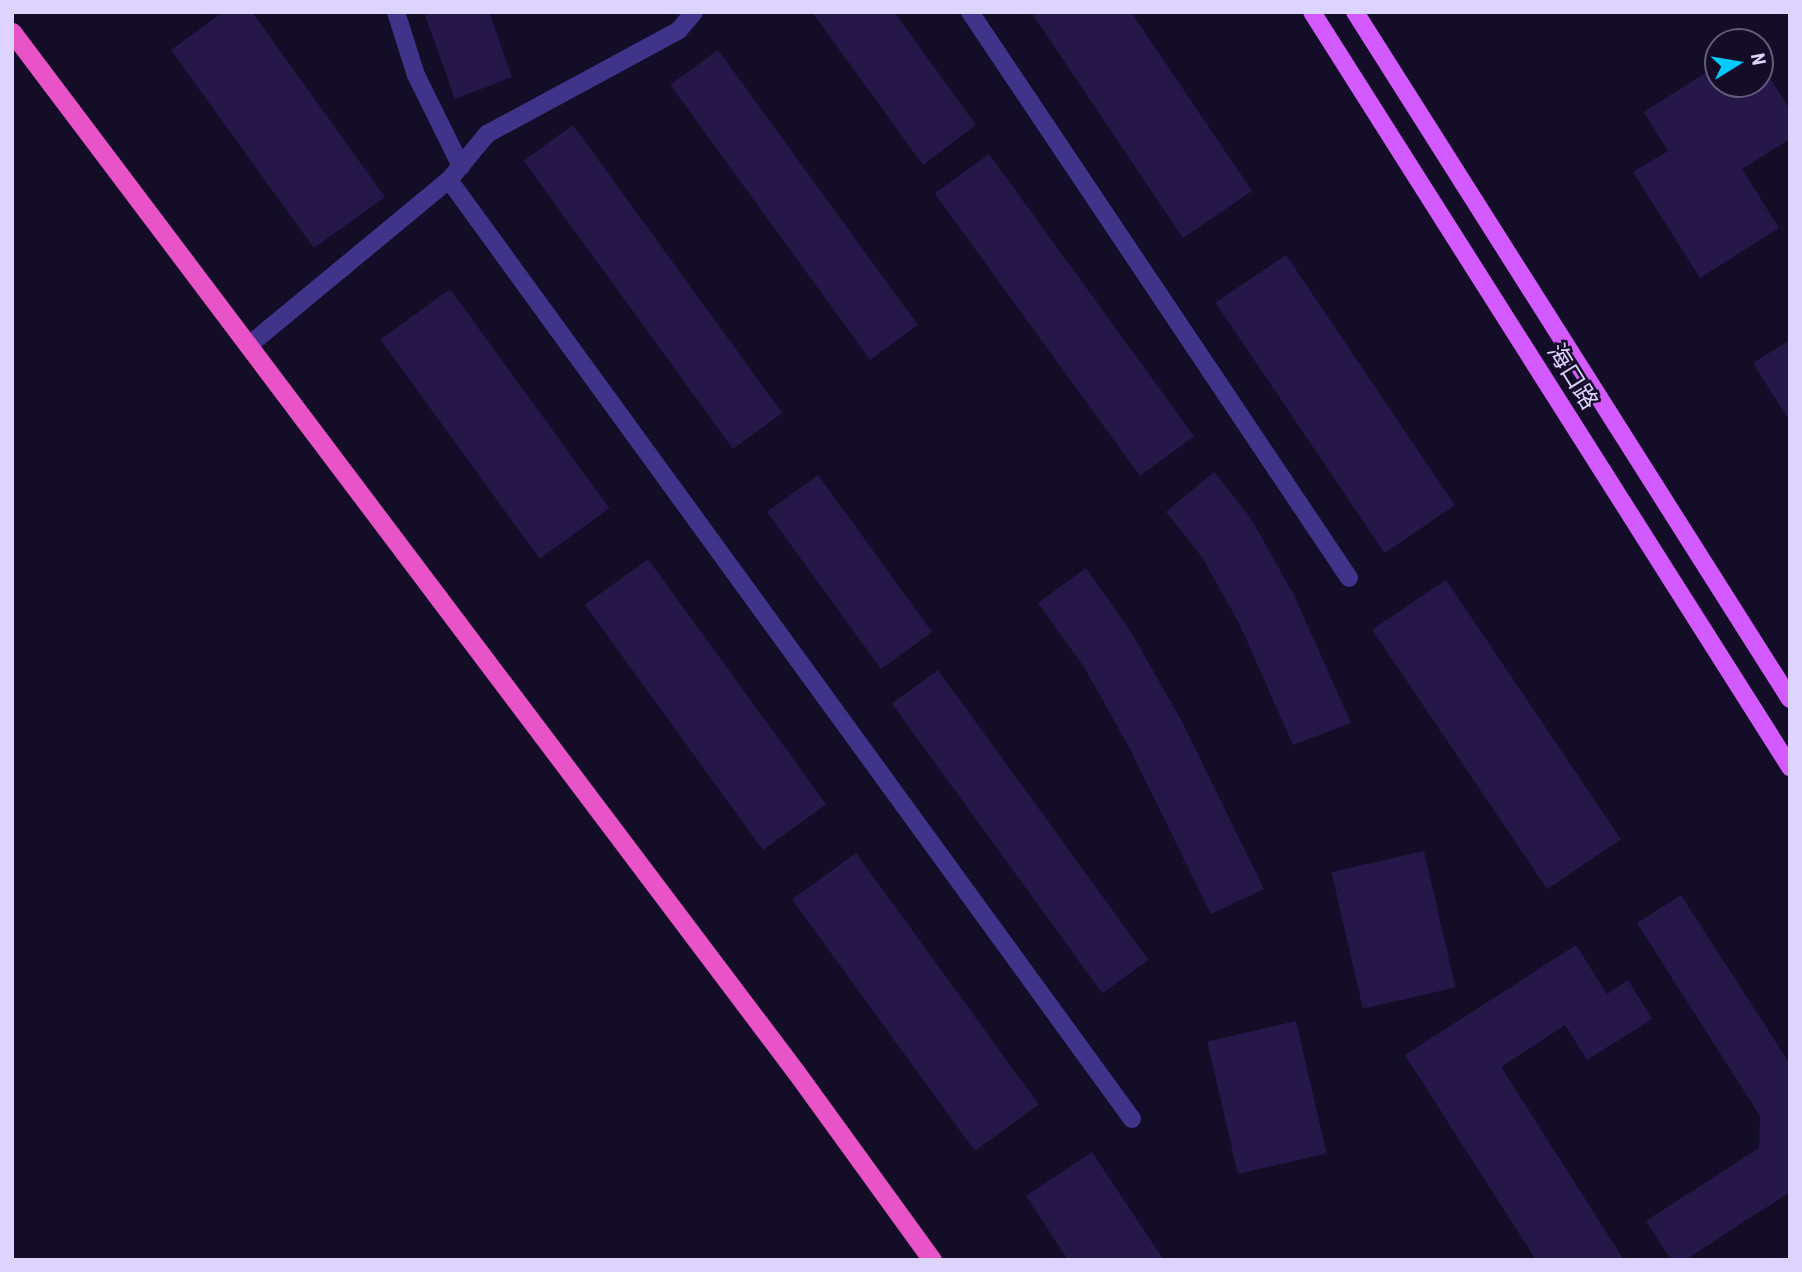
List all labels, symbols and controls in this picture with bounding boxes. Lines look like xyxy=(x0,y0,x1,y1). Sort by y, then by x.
north arrow xyxy=(1704,28,1774,98)
text: N xyxy=(1746,51,1771,67)
street label: 海口路 xyxy=(1541,339,1603,415)

